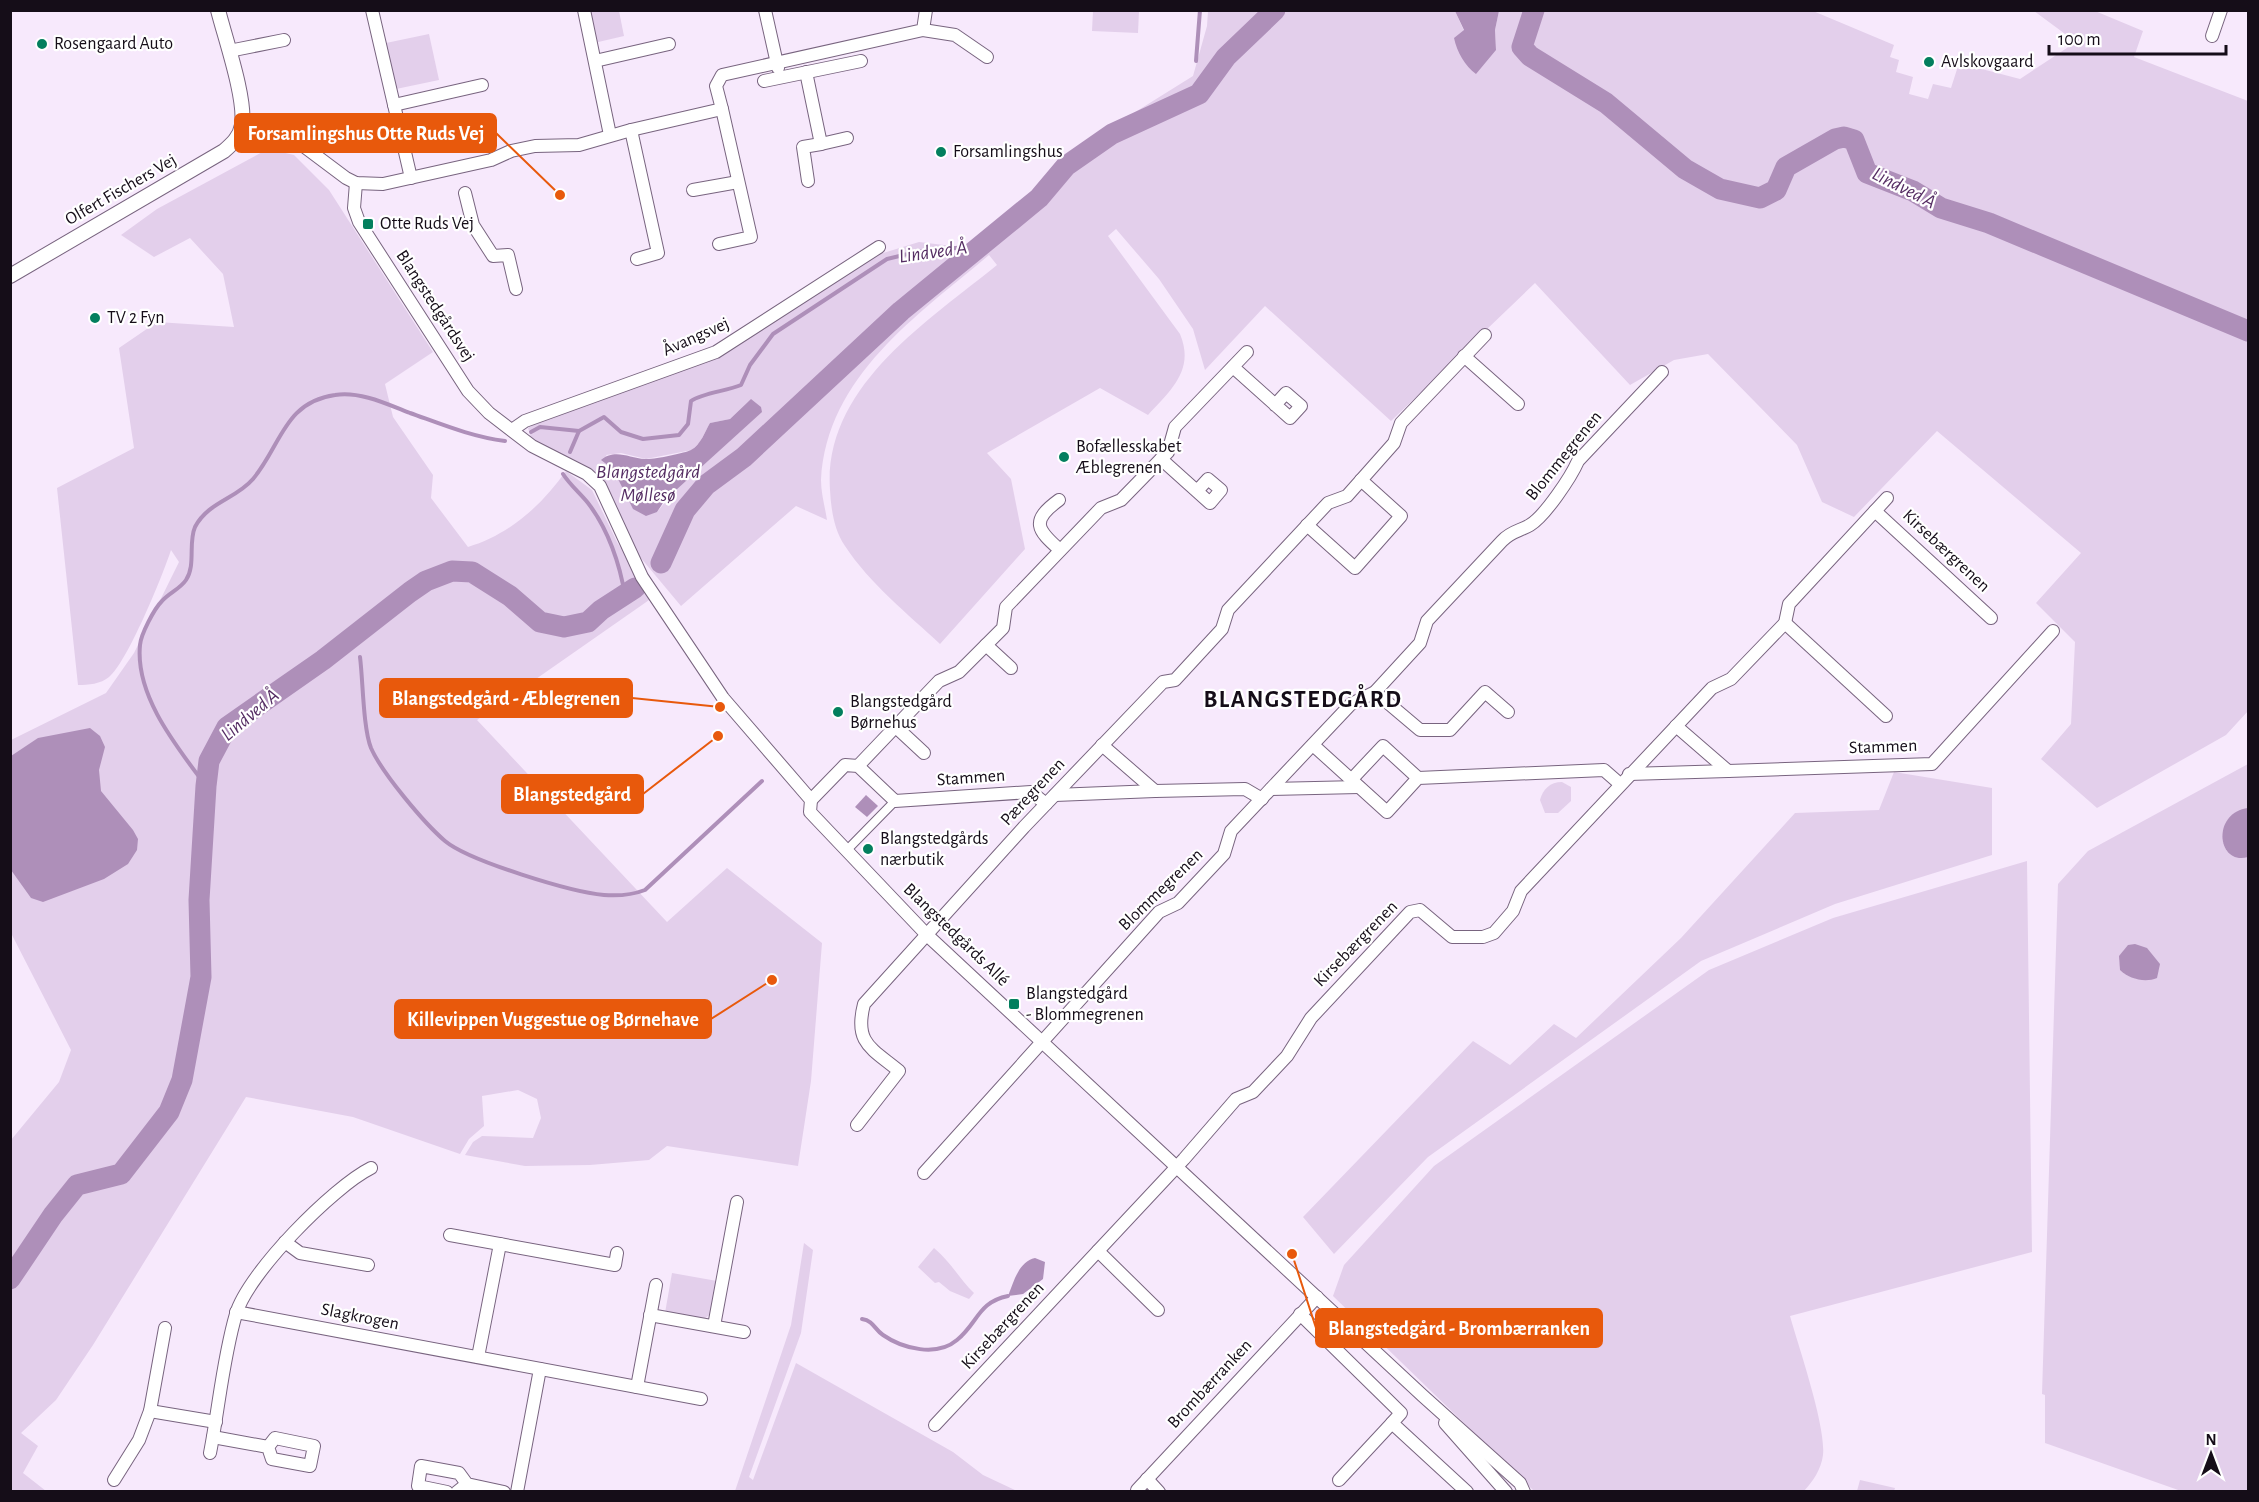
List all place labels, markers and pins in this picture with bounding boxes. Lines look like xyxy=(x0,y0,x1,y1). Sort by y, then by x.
place label: Rosengaard Auto xyxy=(54,35,173,53)
marker: Rosengaard Auto xyxy=(35,37,49,51)
place label: Avlskovgaard xyxy=(1941,53,2034,71)
marker: Avlskovgaard xyxy=(1922,55,1936,69)
callout: Forsamlingshus Otte Ruds Vej xyxy=(235,114,496,152)
place label: Forsamlingshus xyxy=(953,143,1063,161)
marker: Forsamlingshus xyxy=(934,145,948,159)
place label: Otte Ruds Vej xyxy=(380,215,474,233)
marker: Otte Ruds Vej xyxy=(361,217,375,231)
place label: TV 2 Fyn xyxy=(107,309,165,327)
marker: TV 2 Fyn xyxy=(88,311,102,325)
place label: Bofællesskabet Æblegrenen xyxy=(1075,438,1182,477)
marker: Bofællesskabet Æblegrenen xyxy=(1057,450,1071,464)
callout: Blangstedgård - Æblegrenen xyxy=(380,679,632,717)
place label: Blangstedgård Børnehus xyxy=(850,693,952,732)
marker: Blangstedgård Børnehus xyxy=(831,705,845,719)
callout: Blangstedgård xyxy=(502,775,643,813)
place label: Blangstedgårds nærbutik xyxy=(880,830,989,869)
marker: Blangstedgårds nærbutik xyxy=(861,842,875,856)
place label: Blangstedgård - Blommegrenen xyxy=(1026,985,1144,1024)
marker: Blangstedgård - Blommegrenen xyxy=(1007,997,1021,1011)
callout: Killevippen Vuggestue og Børnehave xyxy=(395,1000,711,1038)
callout: Blangstedgård - Brombærranken xyxy=(1316,1309,1602,1347)

